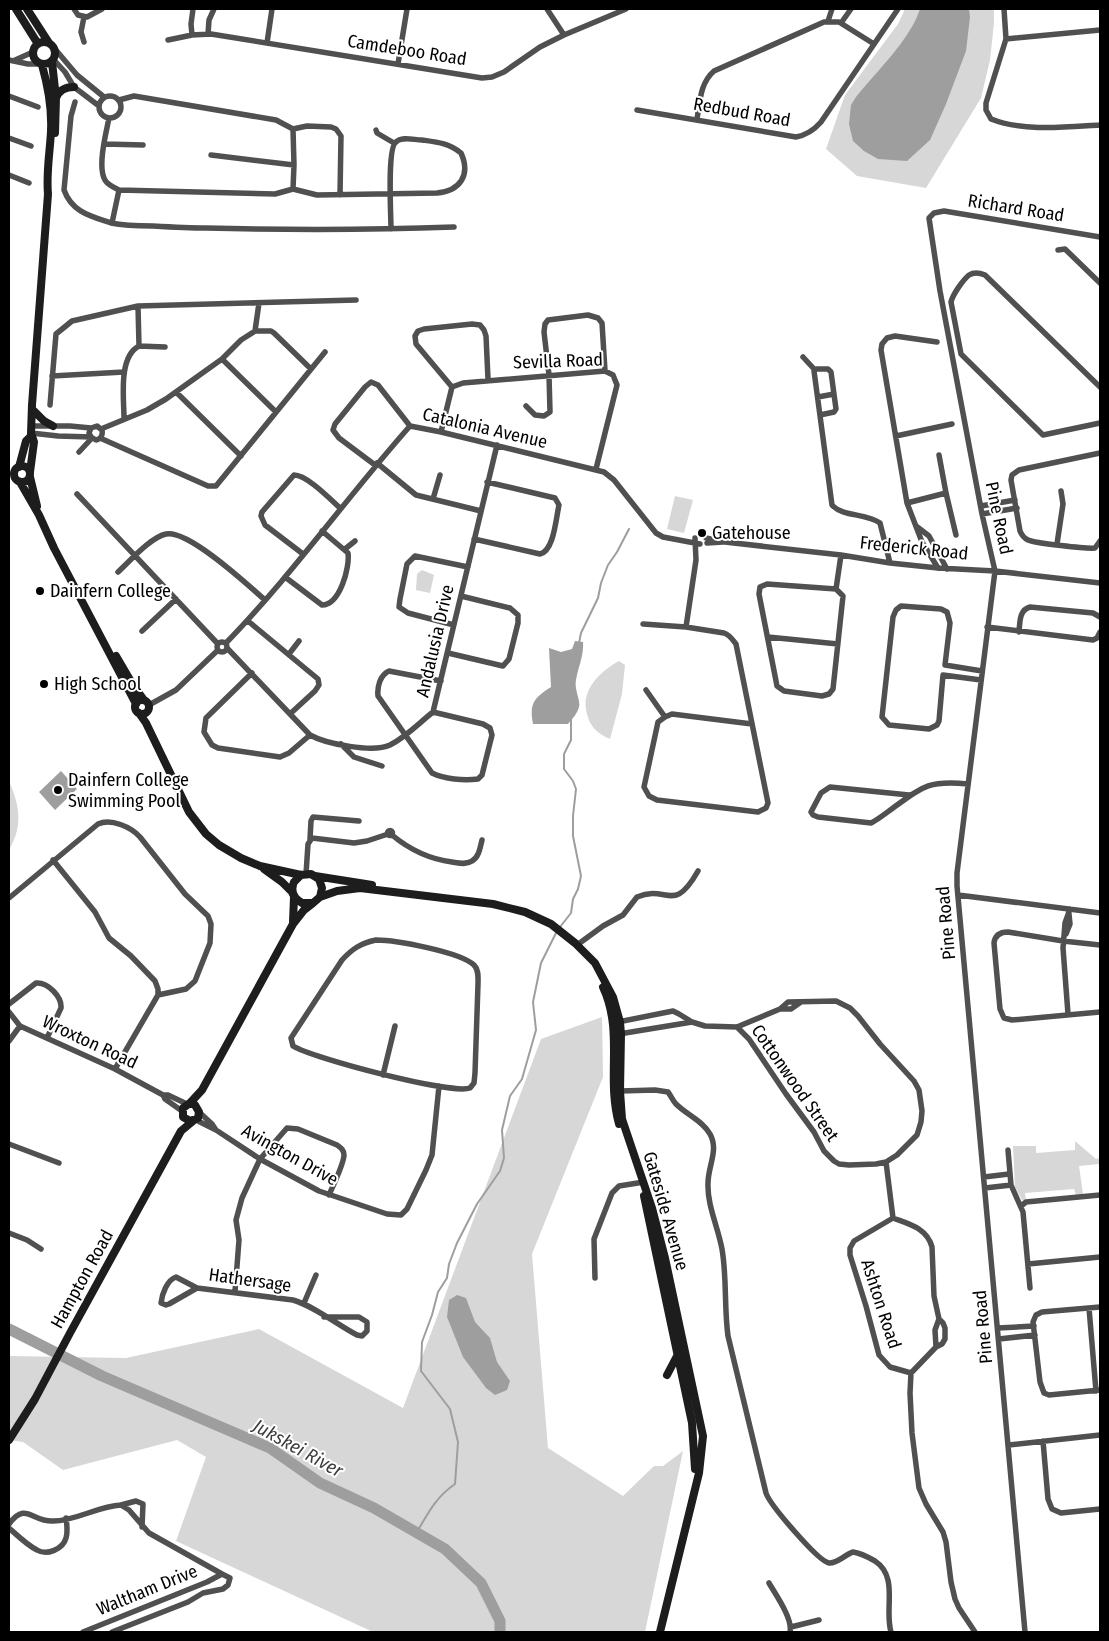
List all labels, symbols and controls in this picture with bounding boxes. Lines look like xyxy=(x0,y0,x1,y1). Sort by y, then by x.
street label: Camdeboo Road xyxy=(346,30,468,70)
street label: Redbud Road xyxy=(692,93,792,131)
street label: Richard Road xyxy=(966,190,1066,226)
street label: Sevilla Road xyxy=(513,348,603,374)
street label: Catalonia Avenue xyxy=(420,403,550,453)
street label: Pine Road xyxy=(981,480,1017,556)
place label: Gatehouse xyxy=(712,522,791,544)
marker: Gatehouse xyxy=(696,527,708,539)
street label: Frederick Road xyxy=(859,531,969,565)
place label: Dainfern College xyxy=(50,580,171,602)
street label: Andalusia Drive xyxy=(411,583,459,699)
marker: Dainfern College xyxy=(34,585,46,597)
place label: High School xyxy=(54,673,142,695)
marker: High School xyxy=(38,678,50,690)
place label: Dainfern College Swimming Pool xyxy=(68,769,189,812)
marker: Dainfern College Swimming Pool xyxy=(52,784,64,796)
street label: Pine Road xyxy=(932,885,960,961)
street label: Wroxton Road xyxy=(39,1010,141,1074)
street label: Cottonwood Street xyxy=(747,1020,844,1146)
street label: Avington Drive xyxy=(238,1119,342,1191)
street label: Gateside Avenue xyxy=(639,1149,694,1273)
street label: Hampton Road xyxy=(46,1226,118,1332)
street label: Ashton Road xyxy=(856,1256,906,1352)
street label: Hathersage xyxy=(207,1263,293,1297)
street label: Pine Road xyxy=(969,1289,997,1365)
water label: Jukskei River xyxy=(248,1413,348,1483)
street label: Waltham Drive xyxy=(93,1560,201,1620)

